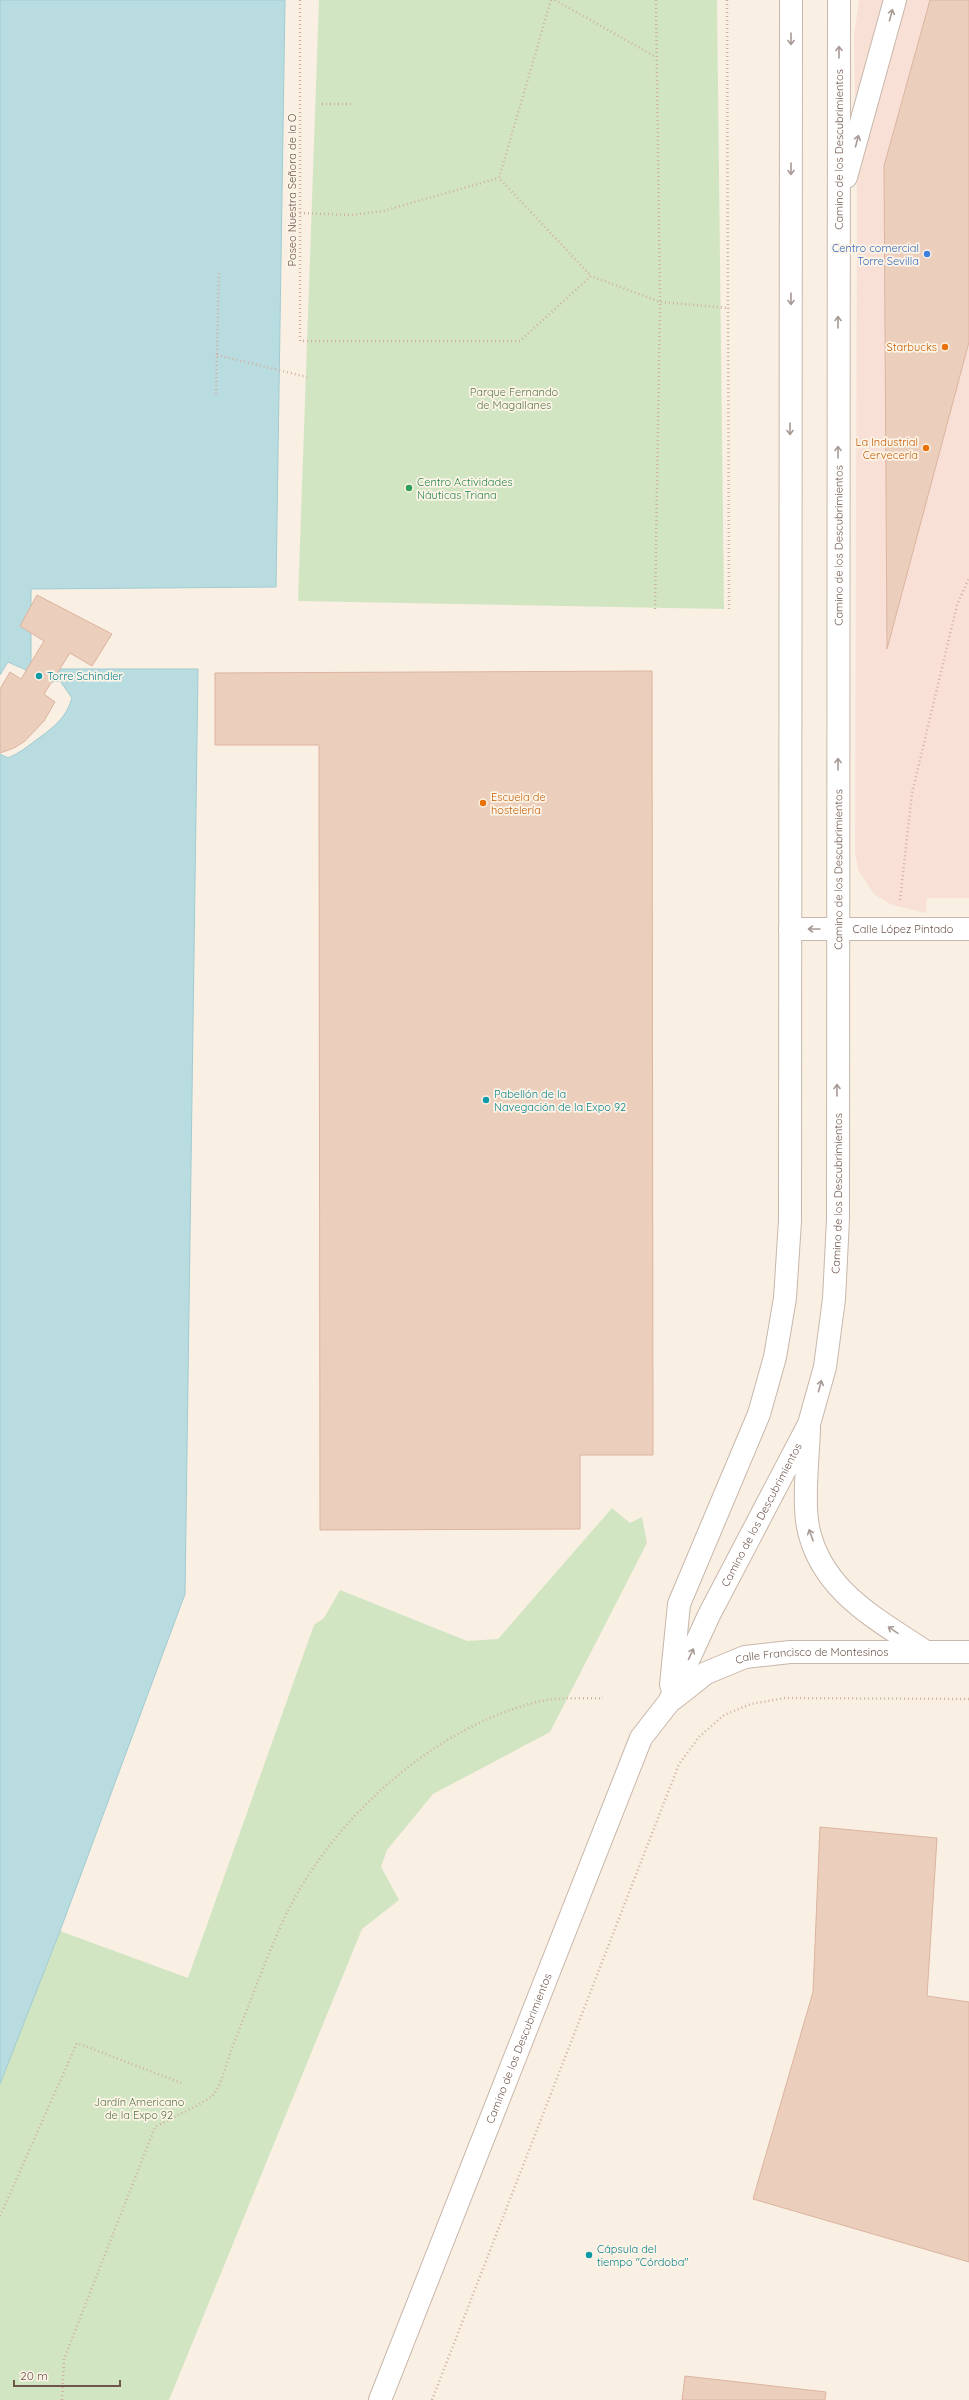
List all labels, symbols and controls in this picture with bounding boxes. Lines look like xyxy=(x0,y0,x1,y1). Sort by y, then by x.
one-way arrow xyxy=(888,9,895,22)
one-way arrow xyxy=(787,32,795,45)
one-way arrow xyxy=(835,46,843,59)
street label: Camino de los Descubrimientos xyxy=(832,69,846,230)
street label: Paseo Nuestra Señora de la O xyxy=(285,113,299,267)
one-way arrow xyxy=(853,134,861,147)
one-way arrow xyxy=(787,162,795,175)
place label: Centro comercial Torre Sevilla xyxy=(832,241,919,268)
marker: Centro comercial Torre Sevilla xyxy=(922,249,932,259)
one-way arrow xyxy=(787,292,795,305)
one-way arrow xyxy=(834,316,842,329)
place label: Starbucks xyxy=(887,340,937,354)
marker: Starbucks xyxy=(940,342,950,352)
park label: Parque Fernando de Magallanes xyxy=(470,385,559,412)
one-way arrow xyxy=(787,422,794,435)
place label: La Industrial Cervecería xyxy=(856,435,918,462)
marker: La Industrial Cervecería xyxy=(921,443,931,453)
one-way arrow xyxy=(834,446,842,459)
street label: Camino de los Descubrimientos xyxy=(831,465,846,626)
place label: Centro Actividades Náuticas Triana xyxy=(417,475,513,502)
marker: Centro Actividades Náuticas Triana xyxy=(404,483,414,493)
place label: Torre Schindler xyxy=(47,669,124,683)
marker: Torre Schindler xyxy=(34,671,44,681)
one-way arrow xyxy=(834,758,842,771)
street label: Camino de los Descubrimientos xyxy=(831,789,845,950)
place label: Escuela de hostelería xyxy=(491,790,546,817)
marker: Escuela de hostelería xyxy=(478,798,488,808)
street label: Calle López Pintado xyxy=(853,922,954,936)
one-way arrow xyxy=(808,925,821,933)
one-way arrow xyxy=(833,1084,841,1097)
place label: Pabellón de la Navegación de la Expo 92 xyxy=(494,1087,626,1114)
marker: Pabellón de la Navegación de la Expo 92 xyxy=(481,1095,491,1105)
street label: Camino de los Descubrimientos xyxy=(828,1113,845,1274)
one-way arrow xyxy=(817,1380,824,1393)
street label: Camino de los Descubrimientos xyxy=(718,1440,805,1589)
one-way arrow xyxy=(807,1529,815,1541)
one-way arrow xyxy=(888,1626,899,1634)
street label: Calle Francisco de Montesinos xyxy=(733,1645,888,1667)
one-way arrow xyxy=(688,1649,695,1661)
street label: Camino de los Descubrimientos xyxy=(483,1971,555,2126)
park label: Jardín Americano de la Expo 92 xyxy=(94,2095,185,2122)
place label: Cápsula del tiempo "Córdoba" xyxy=(597,2242,689,2269)
marker: Cápsula del tiempo "Córdoba" xyxy=(584,2250,594,2260)
scale bar xyxy=(14,2362,120,2388)
text: 20 m xyxy=(20,2368,48,2383)

